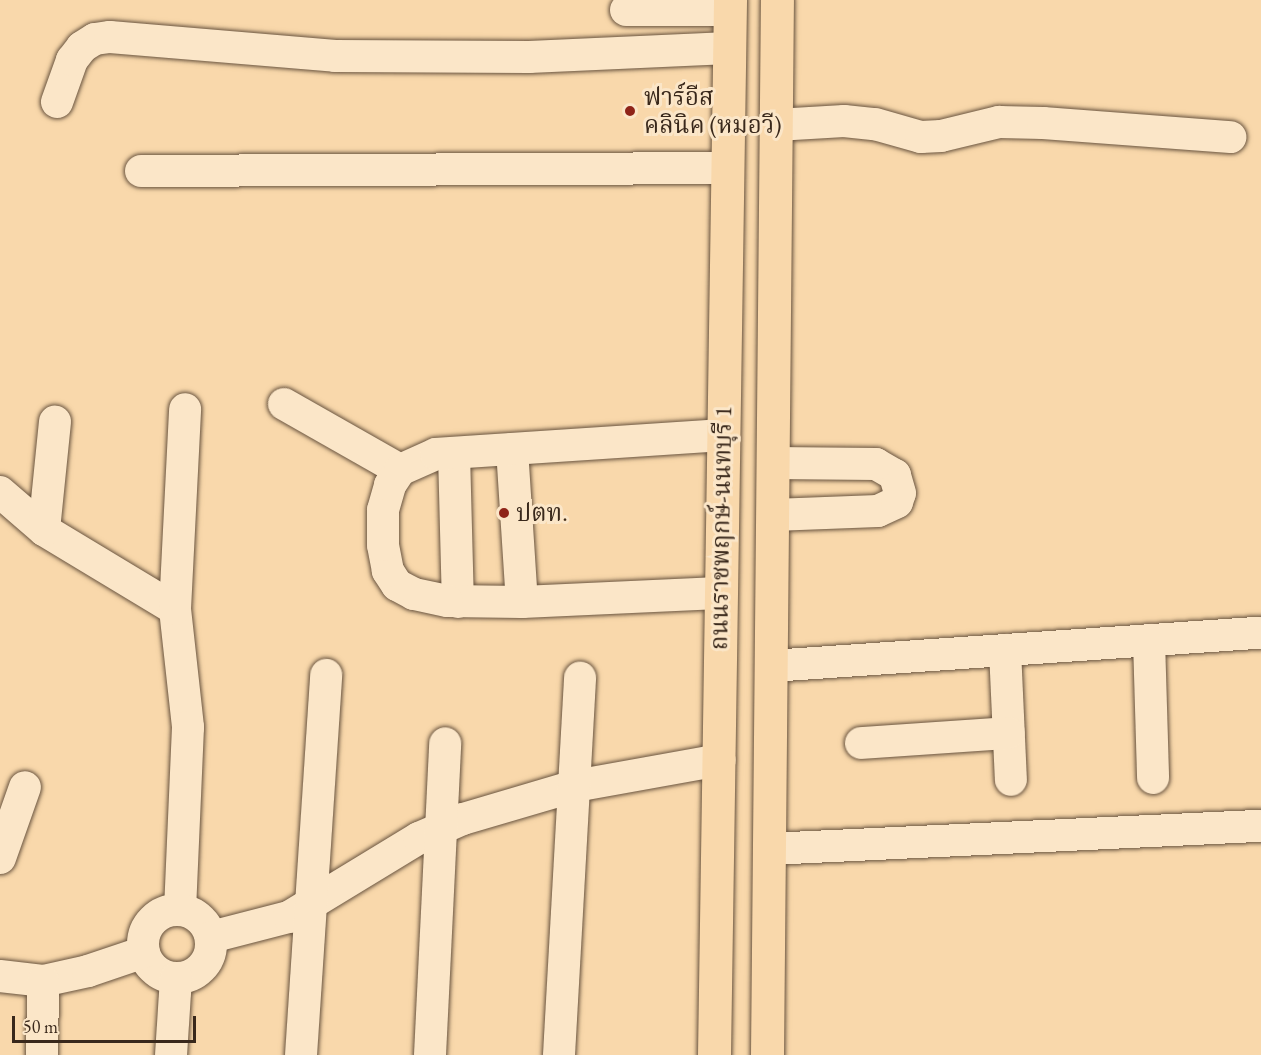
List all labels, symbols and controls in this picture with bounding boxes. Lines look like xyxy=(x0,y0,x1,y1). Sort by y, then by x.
place label: ฟาร์อีส คลินิค (หมอวี) xyxy=(644,83,782,139)
marker: ฟาร์อีส คลินิค (หมอวี) xyxy=(621,102,639,120)
street label: ถนนราชพฤกษ์-นนทบุรี 1 xyxy=(704,406,738,650)
place label: ปตท. xyxy=(516,499,568,527)
marker: ปตท. xyxy=(497,506,511,520)
scale bar xyxy=(15,1004,200,1042)
text: 50 m xyxy=(23,1015,58,1038)

